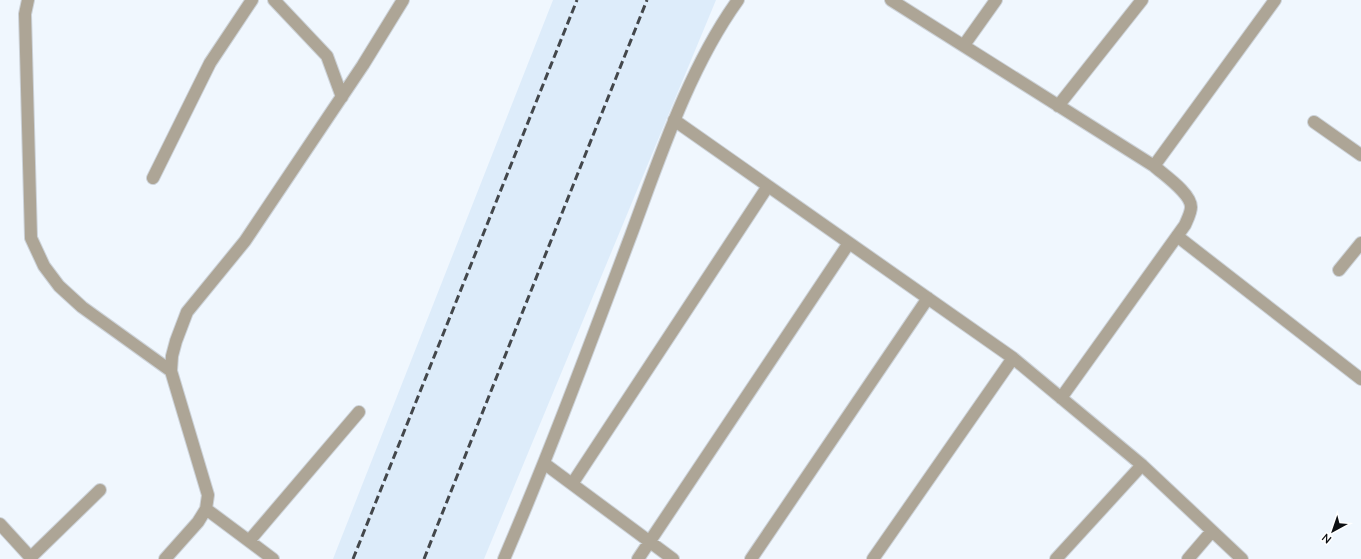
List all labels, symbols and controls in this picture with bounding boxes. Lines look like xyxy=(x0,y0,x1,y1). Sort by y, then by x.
north arrow xyxy=(1313,511,1353,551)
text: N xyxy=(1319,530,1335,547)

